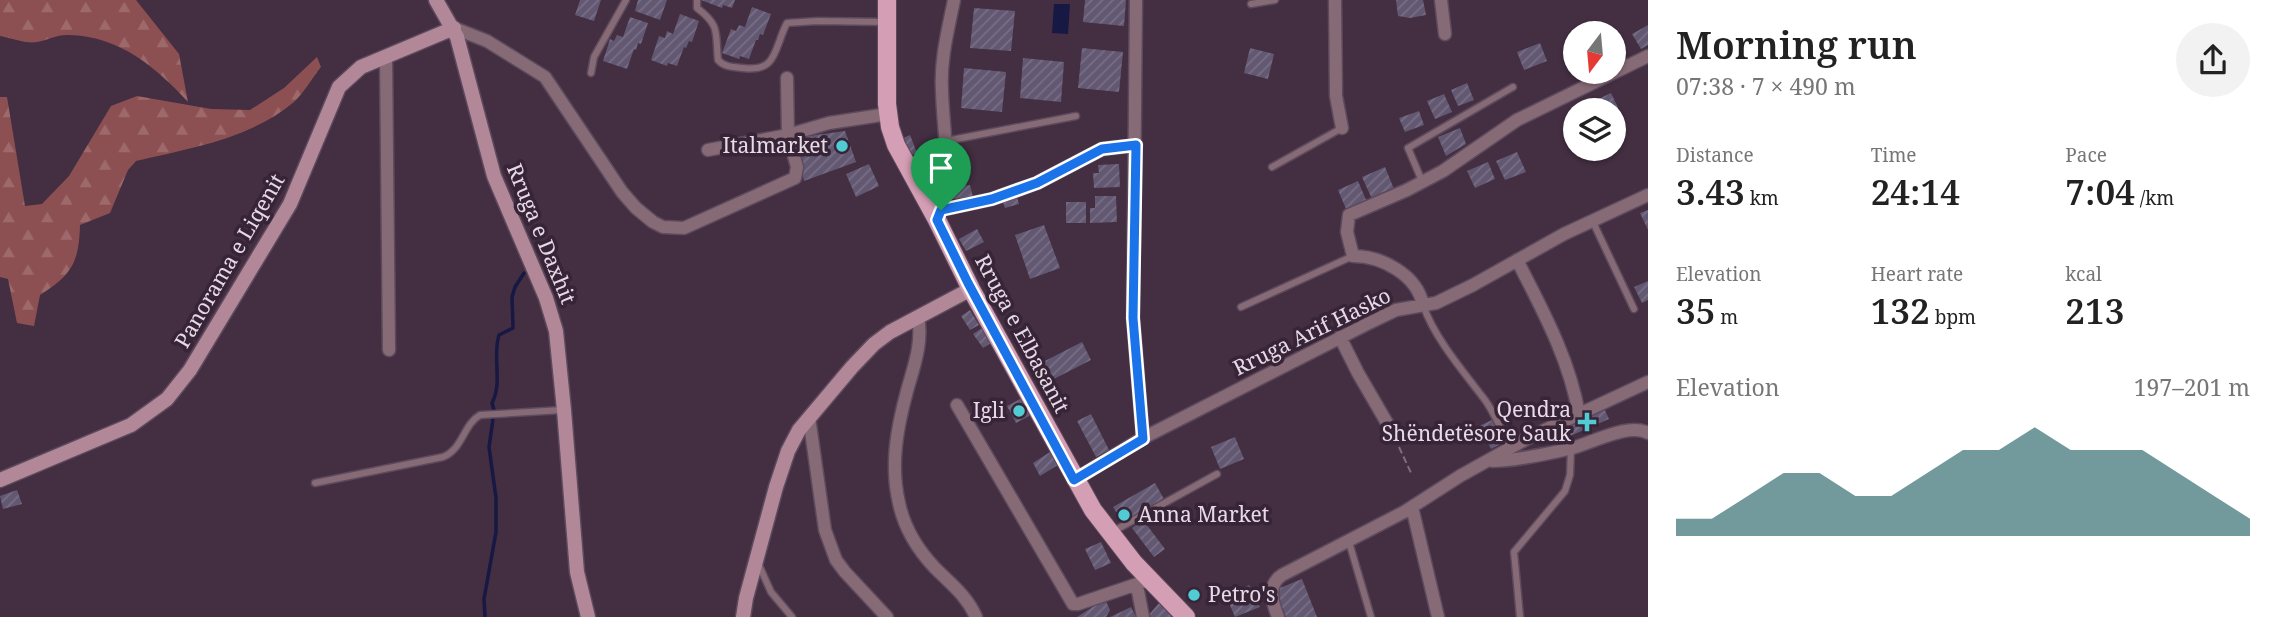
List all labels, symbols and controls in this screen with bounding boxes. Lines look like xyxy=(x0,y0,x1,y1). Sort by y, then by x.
text: Morning run xyxy=(1676,18,1917,70)
north arrow xyxy=(1563,21,1626,84)
map controls xyxy=(1563,21,1626,161)
button: share xyxy=(2176,23,2250,97)
text: 07:38 · 7 × 490 m xyxy=(1676,70,1856,102)
button: layers xyxy=(1563,98,1626,161)
place label: Italmarket xyxy=(723,131,828,159)
marker: Italmarket xyxy=(834,138,850,154)
pin xyxy=(911,138,971,210)
text: Distance xyxy=(1676,142,1754,168)
text: Time xyxy=(1871,142,1917,168)
text: Pace xyxy=(2065,142,2107,168)
icon: arrive xyxy=(922,149,960,187)
street label: Rruga e Daxhit xyxy=(501,159,583,308)
street label: Panorama e Liqenit xyxy=(168,168,290,353)
text: 3.43 xyxy=(1676,168,1745,215)
text: 24:14 xyxy=(1871,168,1960,215)
text: 7:04 xyxy=(2065,168,2135,215)
text: km xyxy=(1745,185,1779,211)
text: /km xyxy=(2135,185,2174,211)
street label: Rruga e Elbasanit xyxy=(969,249,1076,418)
text: Elevation xyxy=(1676,261,1762,287)
text: Heart rate xyxy=(1871,261,1963,287)
text: kcal xyxy=(2065,261,2102,287)
street label: Rruga Arif Hasko xyxy=(1228,281,1395,381)
text: 35 xyxy=(1676,287,1715,334)
text: 132 xyxy=(1871,287,1930,334)
text: 213 xyxy=(2065,287,2124,334)
text: m xyxy=(1715,304,1738,330)
text: bpm xyxy=(1930,304,1976,330)
text: Elevation xyxy=(1676,371,1780,403)
text: 197–201 m xyxy=(2134,371,2250,403)
place label: Qendra Shëndetësore Sauk xyxy=(1382,395,1572,447)
place label: Igli xyxy=(973,396,1005,424)
marker: Igli xyxy=(1011,403,1027,419)
marker: Qendra Shëndetësore Sauk xyxy=(1577,412,1597,432)
place label: Anna Market xyxy=(1138,500,1269,528)
marker: Anna Market xyxy=(1116,507,1132,523)
place label: Petro's xyxy=(1208,580,1275,608)
marker: Petro's xyxy=(1186,587,1202,603)

